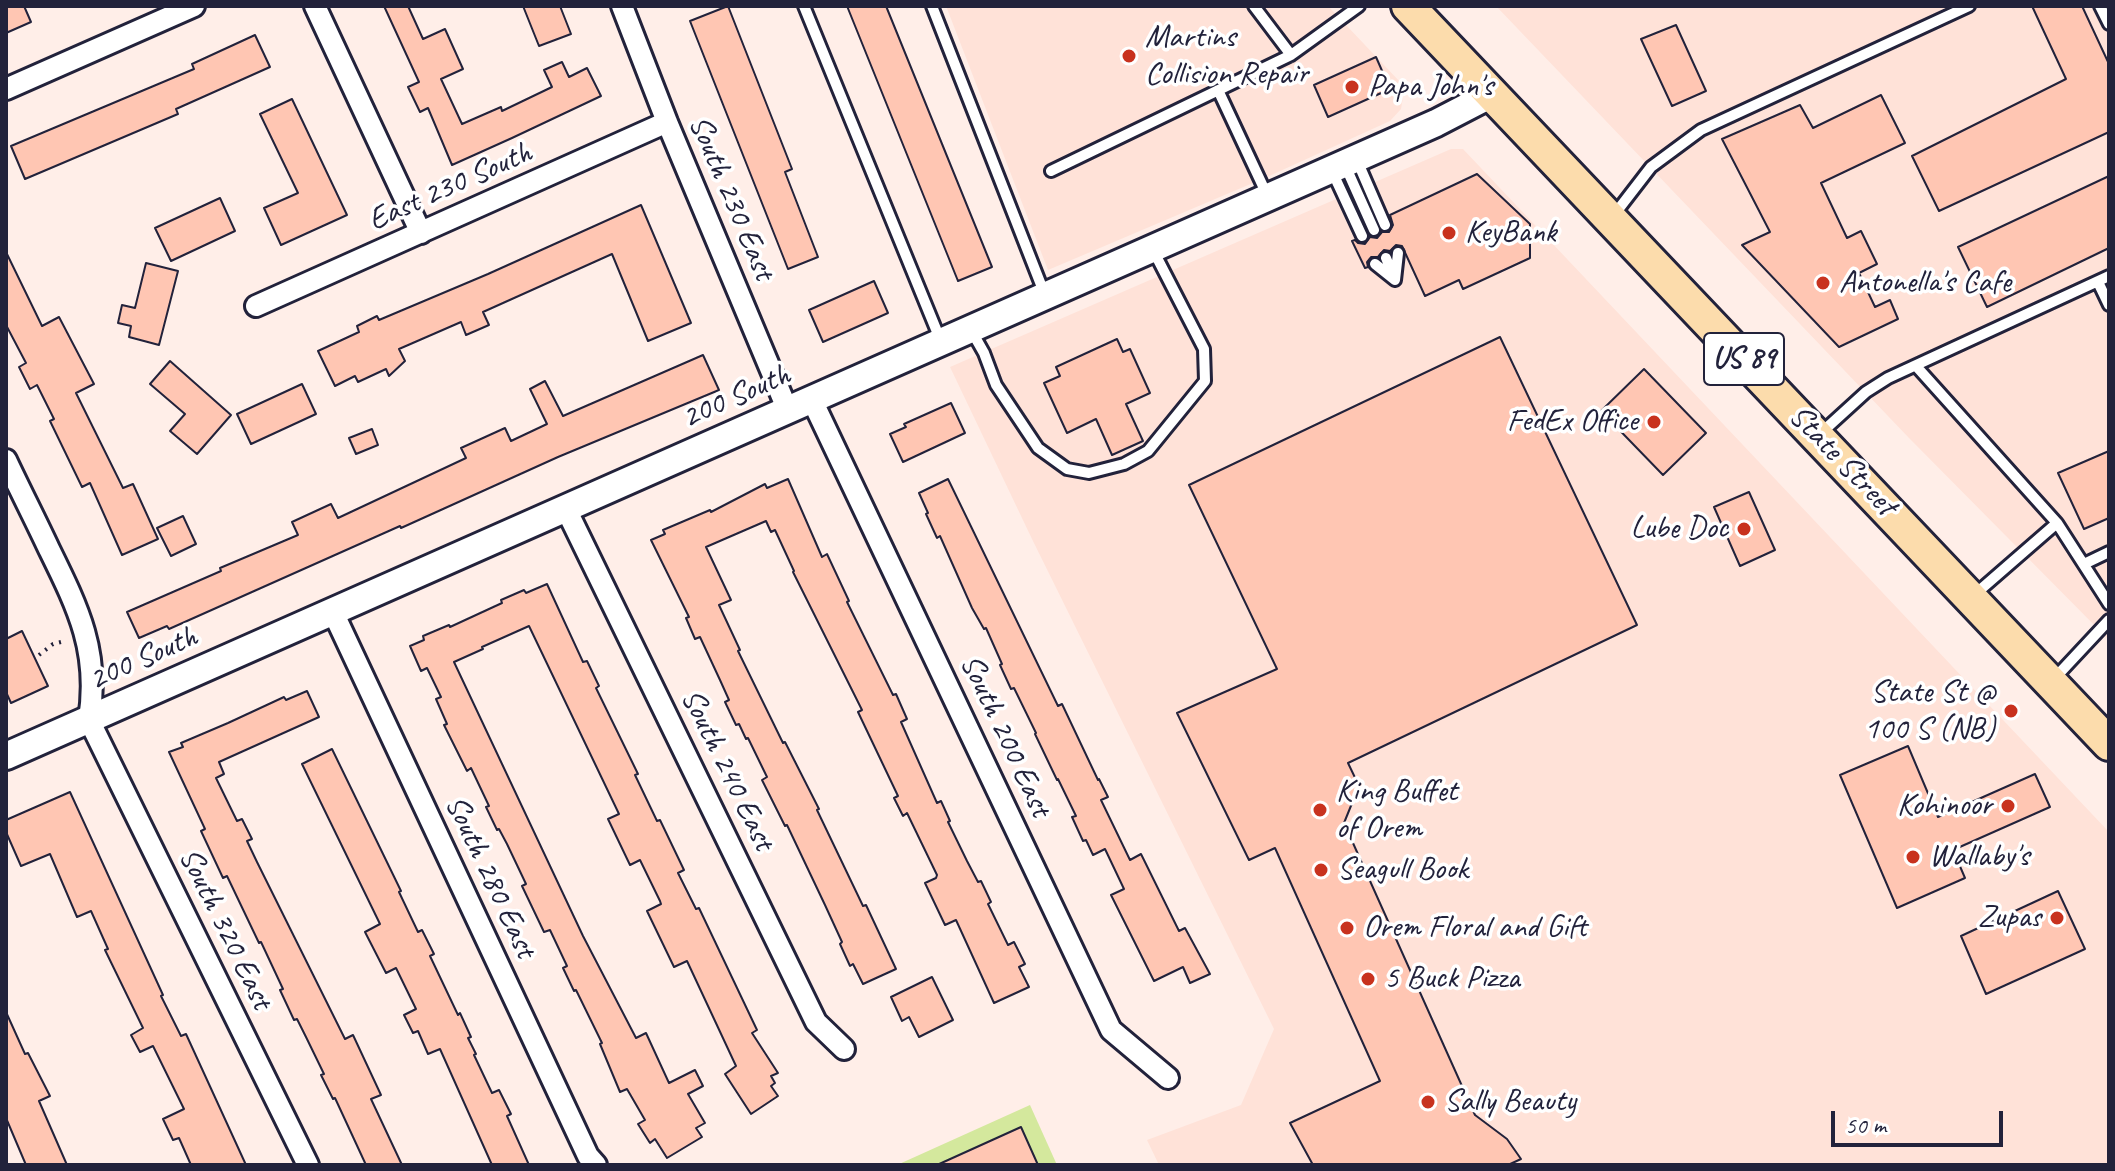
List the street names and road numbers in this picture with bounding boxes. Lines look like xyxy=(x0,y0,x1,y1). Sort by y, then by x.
street label: South 230 East xyxy=(679,110,783,286)
street label: East 230 South xyxy=(362,134,538,240)
road number: US 89 xyxy=(1704,333,1784,385)
street label: 200 South xyxy=(676,356,796,438)
street label: State Street xyxy=(1780,398,1904,524)
street label: 200 South xyxy=(83,618,203,700)
street label: South 200 East xyxy=(951,649,1059,823)
street label: South 240 East xyxy=(671,683,783,857)
street label: South 280 East xyxy=(436,790,544,964)
street label: South 320 East xyxy=(169,842,281,1016)

